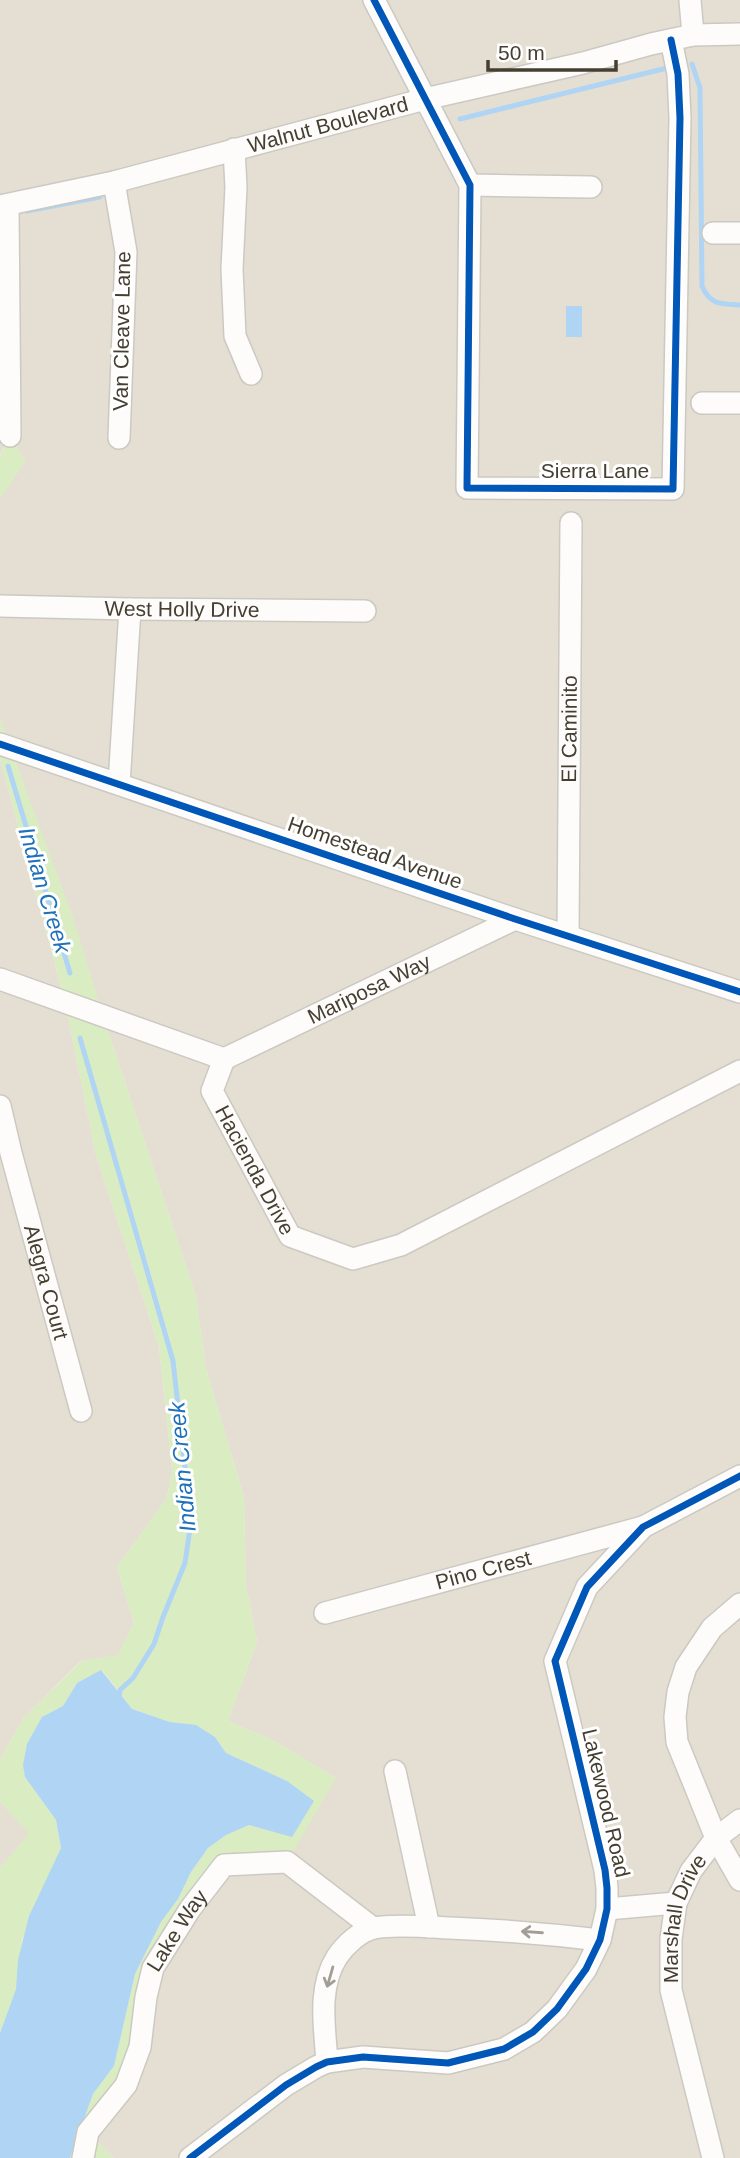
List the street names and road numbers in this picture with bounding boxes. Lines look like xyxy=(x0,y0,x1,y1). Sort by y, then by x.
street label: Walnut Boulevard xyxy=(245,92,411,157)
street label: Van Cleave Lane xyxy=(109,251,134,411)
street label: Sierra Lane xyxy=(541,459,649,482)
street label: West Holly Drive xyxy=(104,596,260,621)
street label: El Caminito xyxy=(557,675,581,783)
street label: Homestead Avenue xyxy=(285,812,465,893)
street label: Mariposa Way xyxy=(304,949,434,1028)
street label: Hacienda Drive xyxy=(211,1101,299,1239)
street label: Alegra Court xyxy=(20,1222,73,1342)
street label: Pino Crest xyxy=(433,1546,534,1594)
street label: Lakewood Road xyxy=(578,1726,635,1879)
street label: Marshall Drive xyxy=(659,1849,711,1983)
street label: Lake Way xyxy=(142,1885,212,1975)

